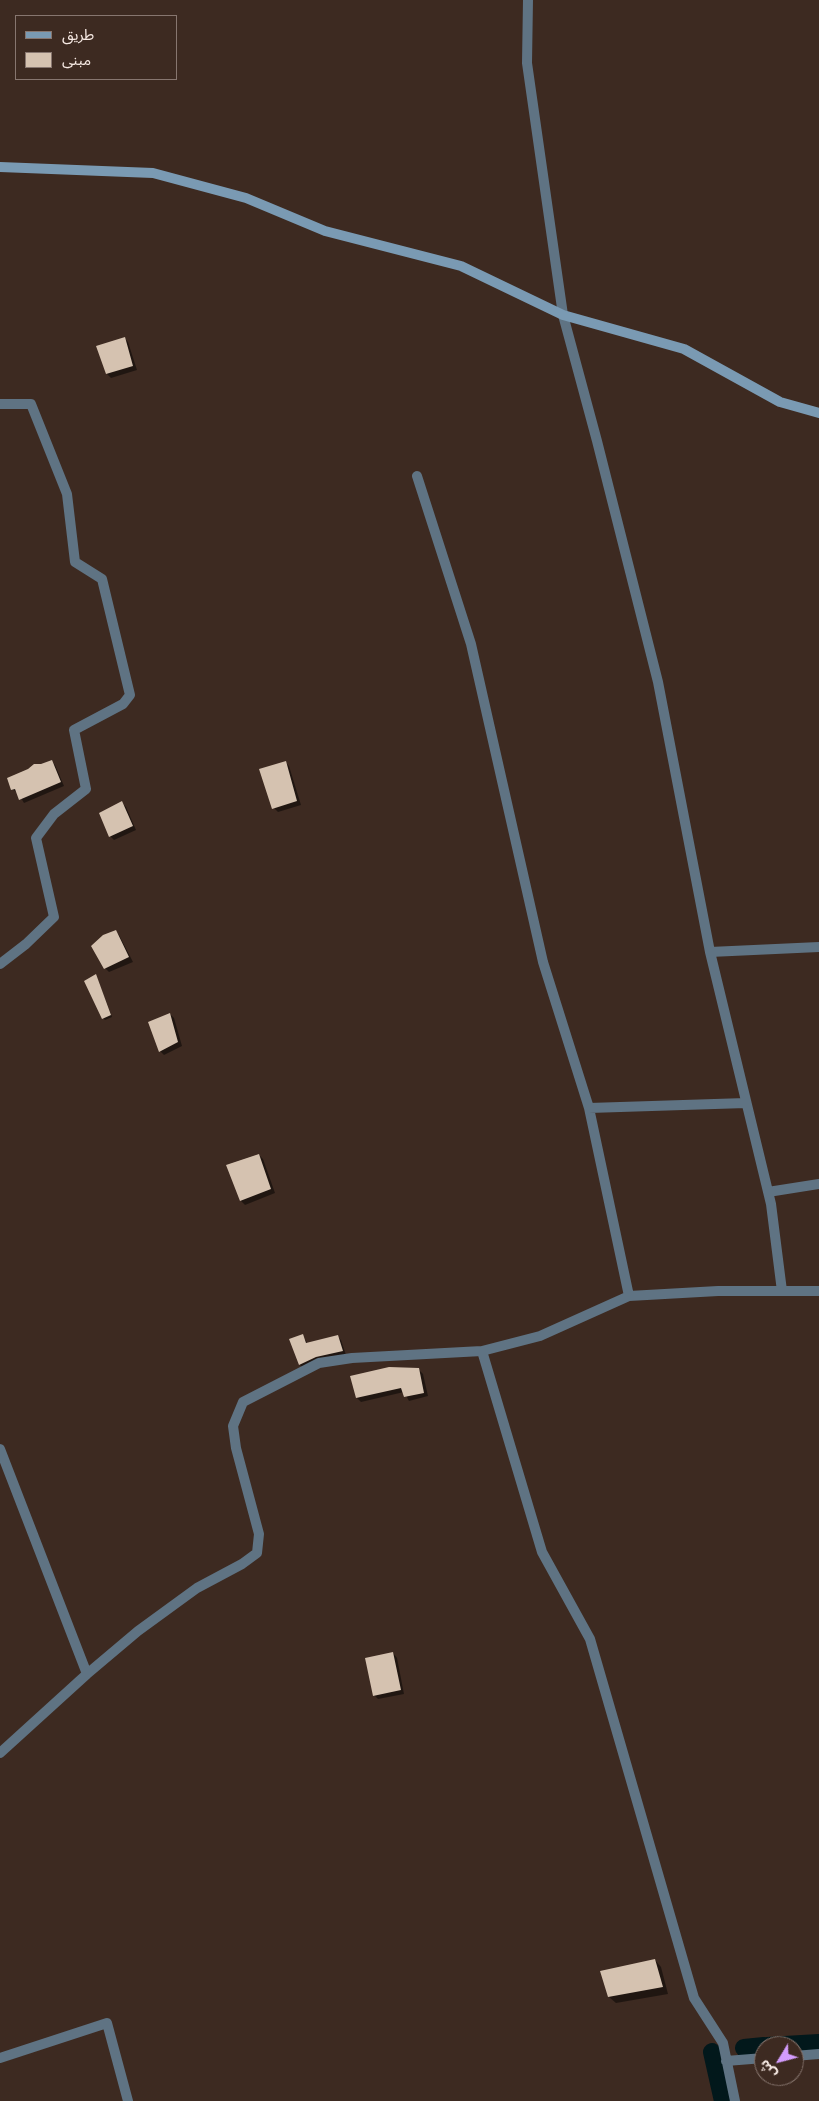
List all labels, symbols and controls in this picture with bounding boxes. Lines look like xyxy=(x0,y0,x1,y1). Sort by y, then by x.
legend xyxy=(15,15,178,80)
text: طريق xyxy=(62,24,94,45)
text: مبنى xyxy=(62,49,91,70)
north arrow xyxy=(754,2036,804,2086)
text: ش xyxy=(754,2056,781,2083)

